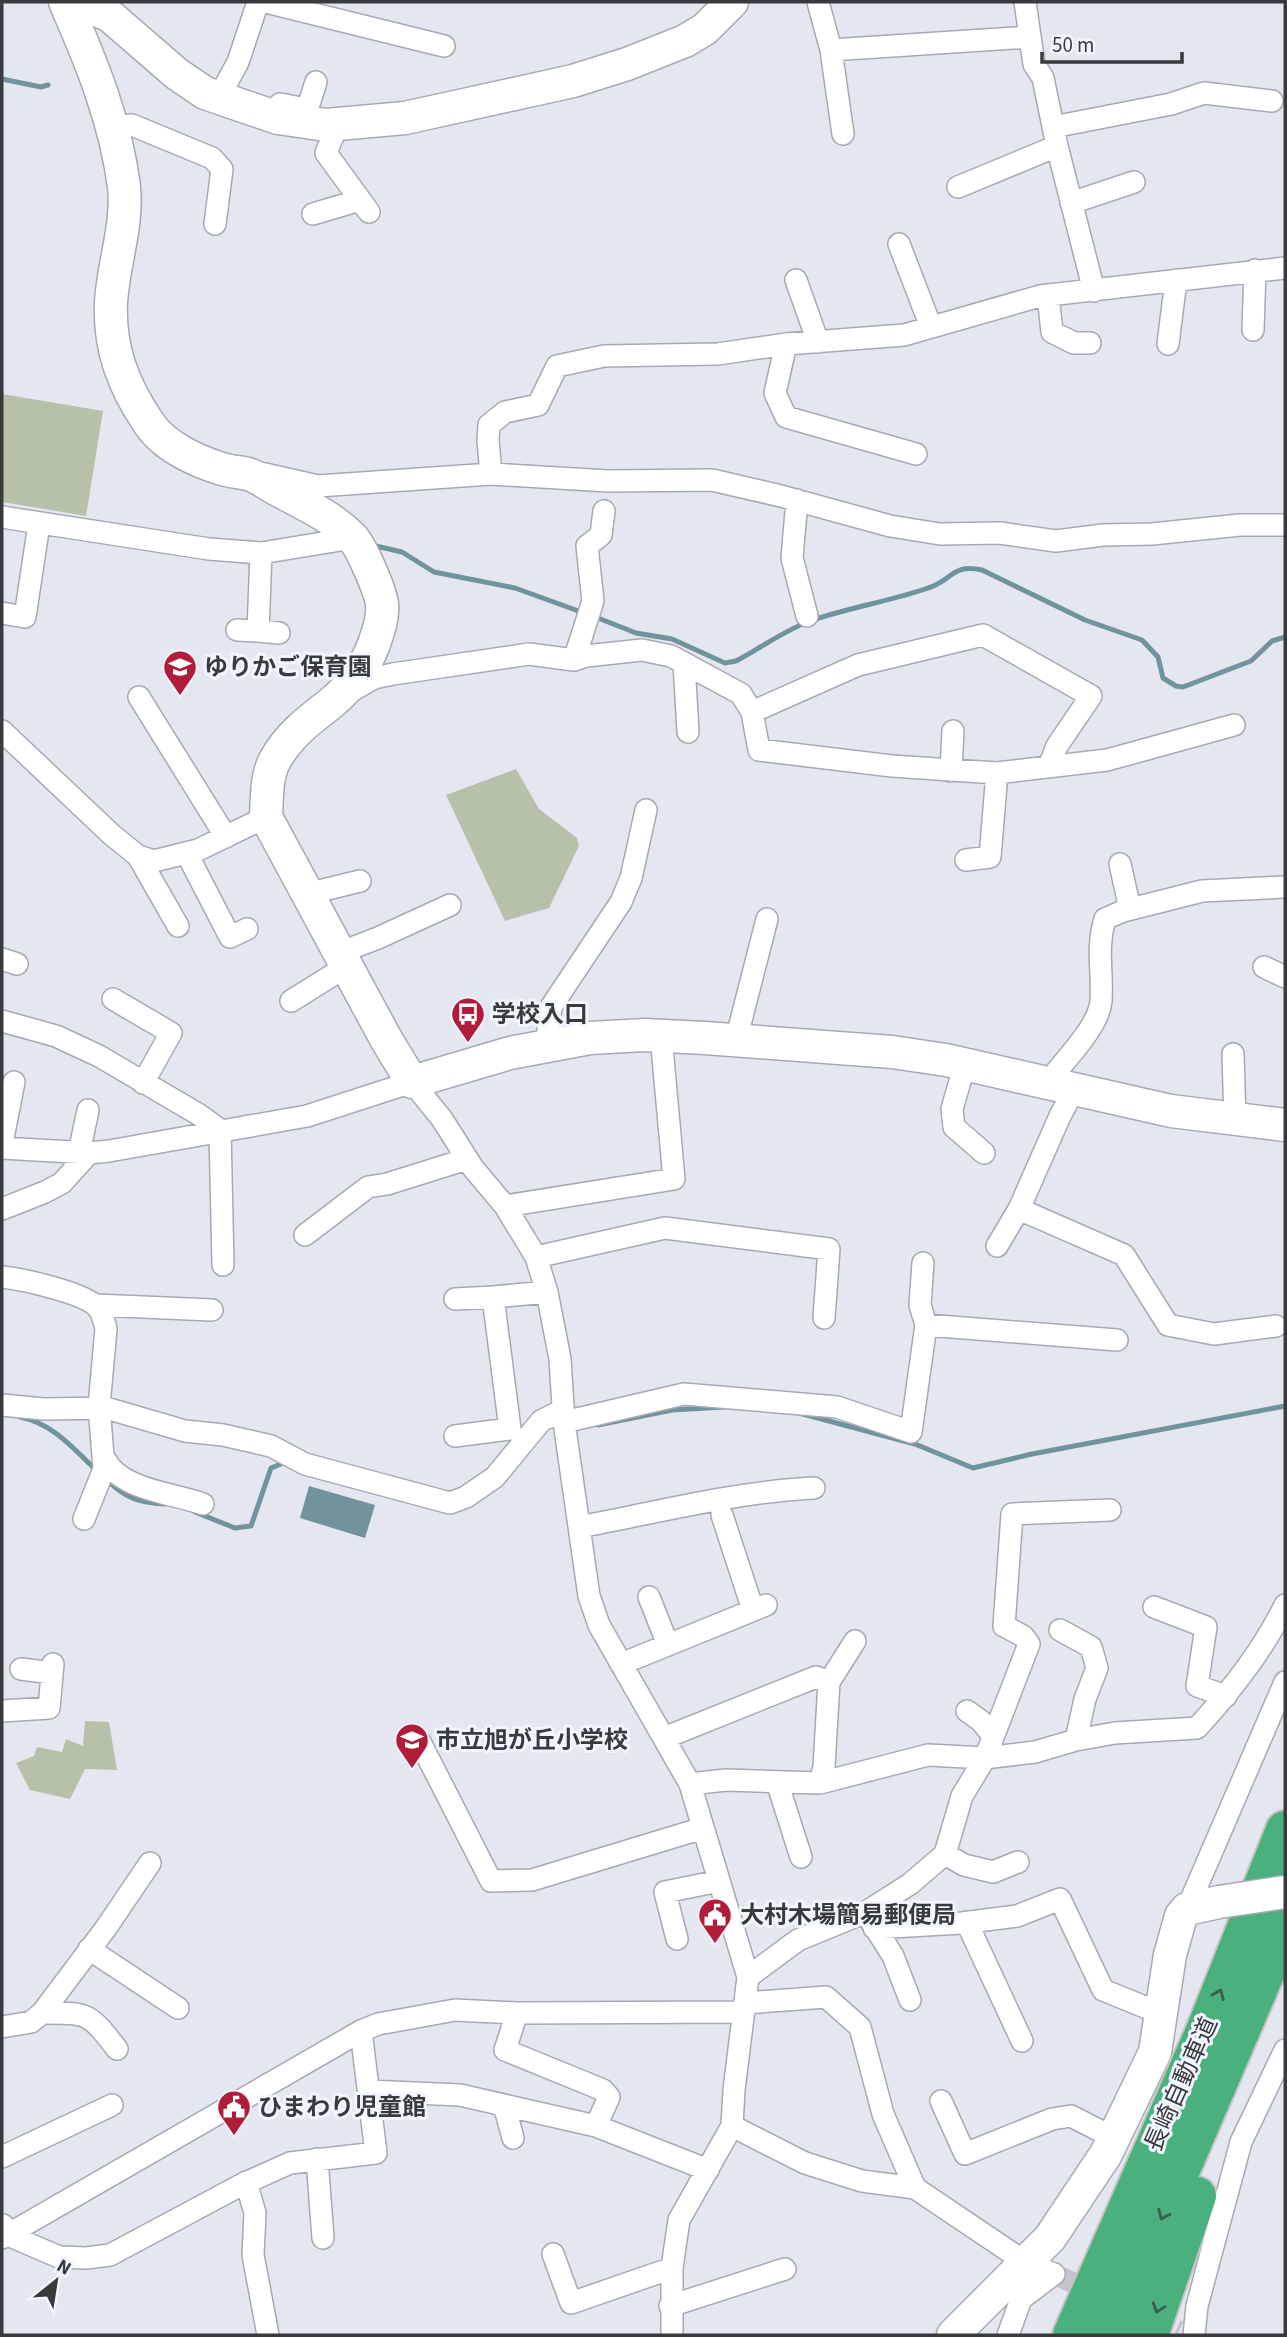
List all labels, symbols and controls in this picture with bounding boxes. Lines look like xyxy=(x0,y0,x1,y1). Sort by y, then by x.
scale bar xyxy=(1042,21,1182,65)
text: 50 m xyxy=(1052,30,1094,60)
school or university icon: ゆりかご保育園 xyxy=(161,648,199,697)
place label: ゆりかご保育園 xyxy=(204,650,372,685)
bus stop icon: 学校入口 xyxy=(449,995,487,1044)
place label: 学校入口 xyxy=(492,997,588,1032)
school or university icon: 市立旭が丘小学校 xyxy=(393,1721,431,1770)
place label: 市立旭が丘小学校 xyxy=(436,1723,628,1758)
public building icon: 大村木場簡易郵便局 xyxy=(696,1896,734,1945)
place label: 大村木場簡易郵便局 xyxy=(740,1898,956,1933)
one-way arrow xyxy=(1211,1989,1225,2001)
street label: 長崎自動車道 xyxy=(1136,2011,1227,2157)
public building icon: ひまわり児童館 xyxy=(215,2088,253,2137)
place label: ひまわり児童館 xyxy=(258,2090,426,2125)
one-way arrow xyxy=(1157,2208,1171,2221)
north arrow xyxy=(21,2246,91,2316)
text: N xyxy=(52,2253,76,2282)
one-way arrow xyxy=(1152,2301,1166,2313)

